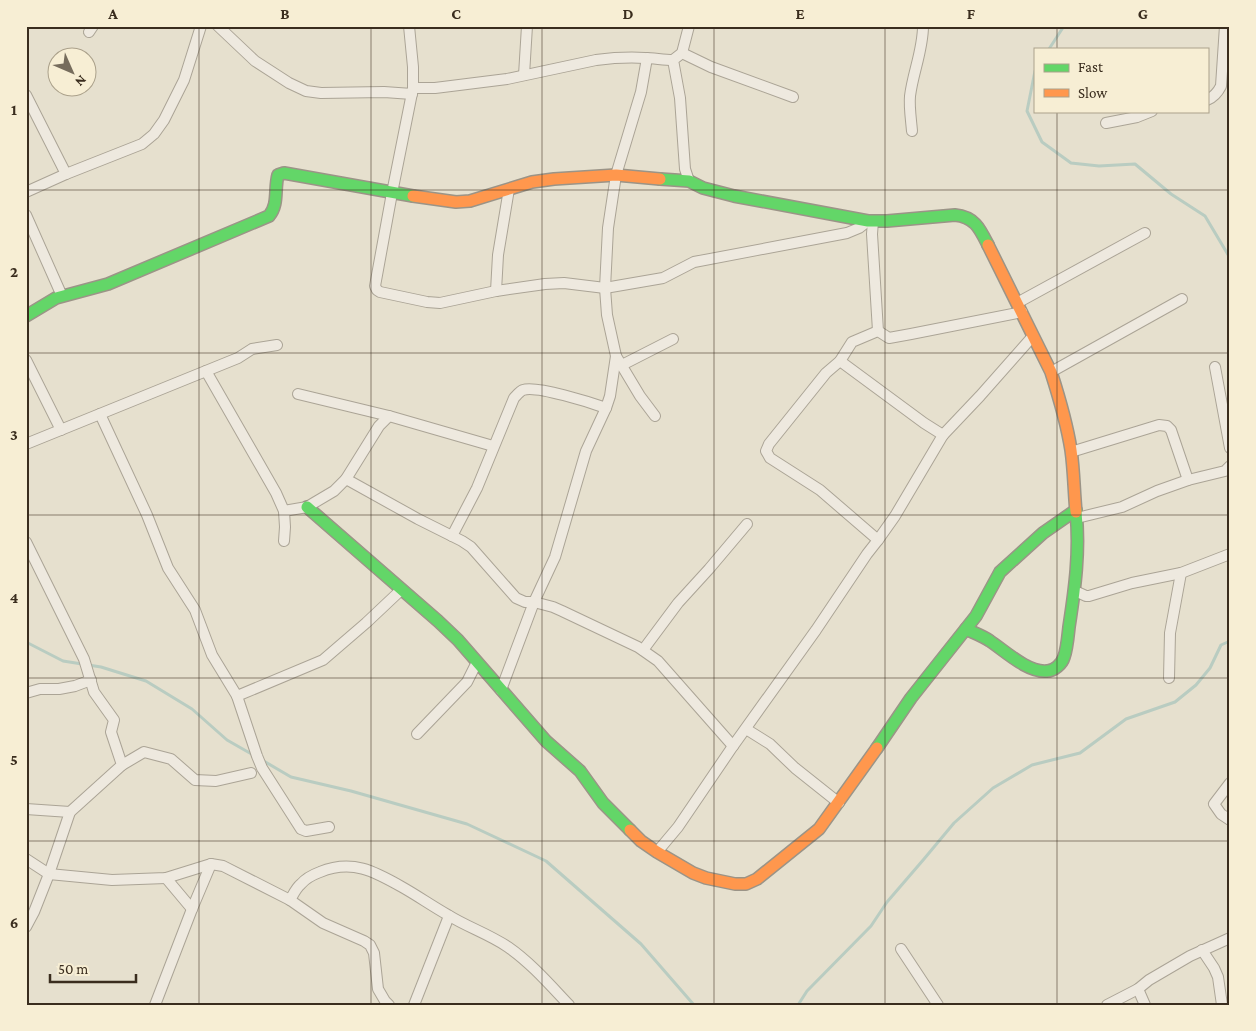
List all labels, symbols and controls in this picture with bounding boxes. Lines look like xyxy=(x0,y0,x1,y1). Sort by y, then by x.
text: A xyxy=(107,5,118,22)
text: B xyxy=(280,5,290,22)
text: C xyxy=(451,5,461,22)
text: D xyxy=(622,5,634,22)
text: E xyxy=(795,5,805,22)
text: F xyxy=(967,5,976,22)
text: G xyxy=(1138,5,1148,22)
north arrow xyxy=(48,48,98,98)
legend xyxy=(1034,48,1208,112)
text: Fast xyxy=(1078,59,1104,75)
text: N xyxy=(72,72,90,91)
text: Slow xyxy=(1078,85,1108,101)
text: 1 xyxy=(11,101,17,118)
text: 2 xyxy=(10,263,18,280)
text: 3 xyxy=(10,426,18,443)
text: 4 xyxy=(10,589,19,606)
text: 5 xyxy=(10,751,18,768)
text: 6 xyxy=(10,914,18,931)
scale bar xyxy=(50,951,136,983)
text: 50 m xyxy=(58,961,88,977)

